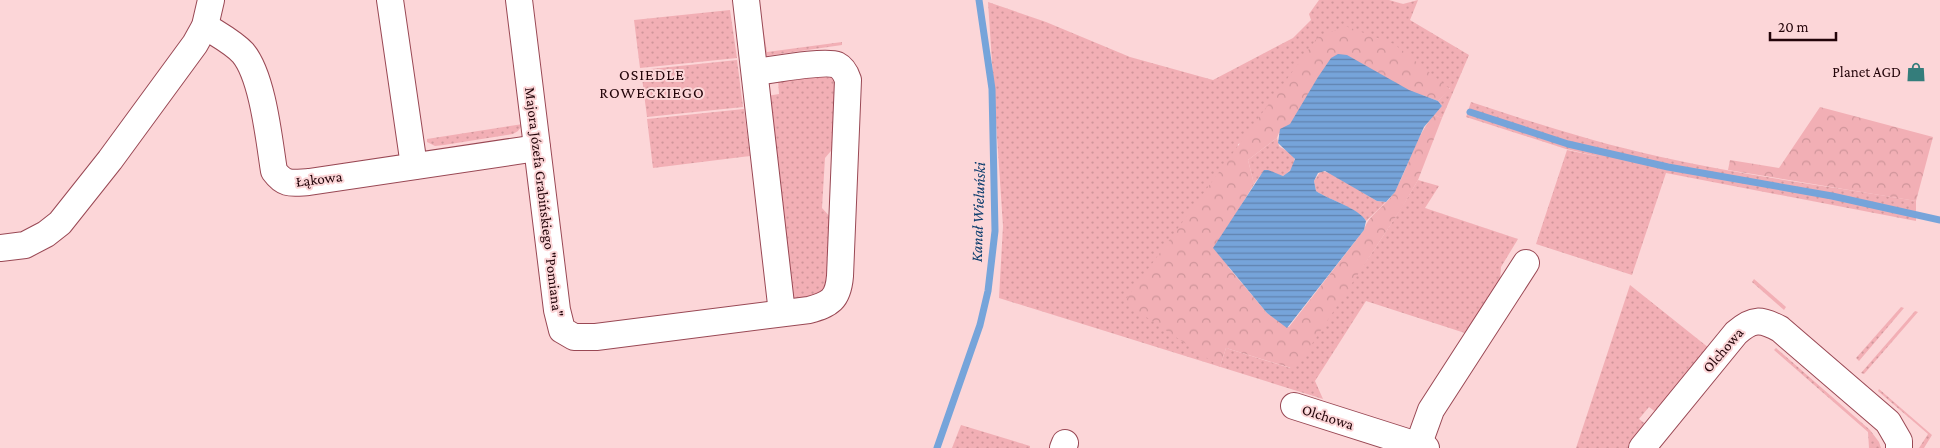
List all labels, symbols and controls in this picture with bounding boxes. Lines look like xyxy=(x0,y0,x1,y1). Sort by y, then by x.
scale bar xyxy=(1770,10,1836,42)
text: 20 m xyxy=(1778,19,1809,35)
shop icon: Planet AGD xyxy=(1905,61,1927,83)
place label: Planet AGD xyxy=(1832,64,1901,80)
district label: OSIEDLE ROWECKIEGO xyxy=(599,66,705,101)
street label: Majora Józefa Grabińskiego "Pomiana" xyxy=(521,86,566,318)
water label: Kanał Wieluński xyxy=(968,161,988,262)
street label: Łąkowa xyxy=(295,168,343,191)
street label: Olchowa xyxy=(1699,325,1747,375)
street label: Olchowa xyxy=(1300,401,1356,433)

